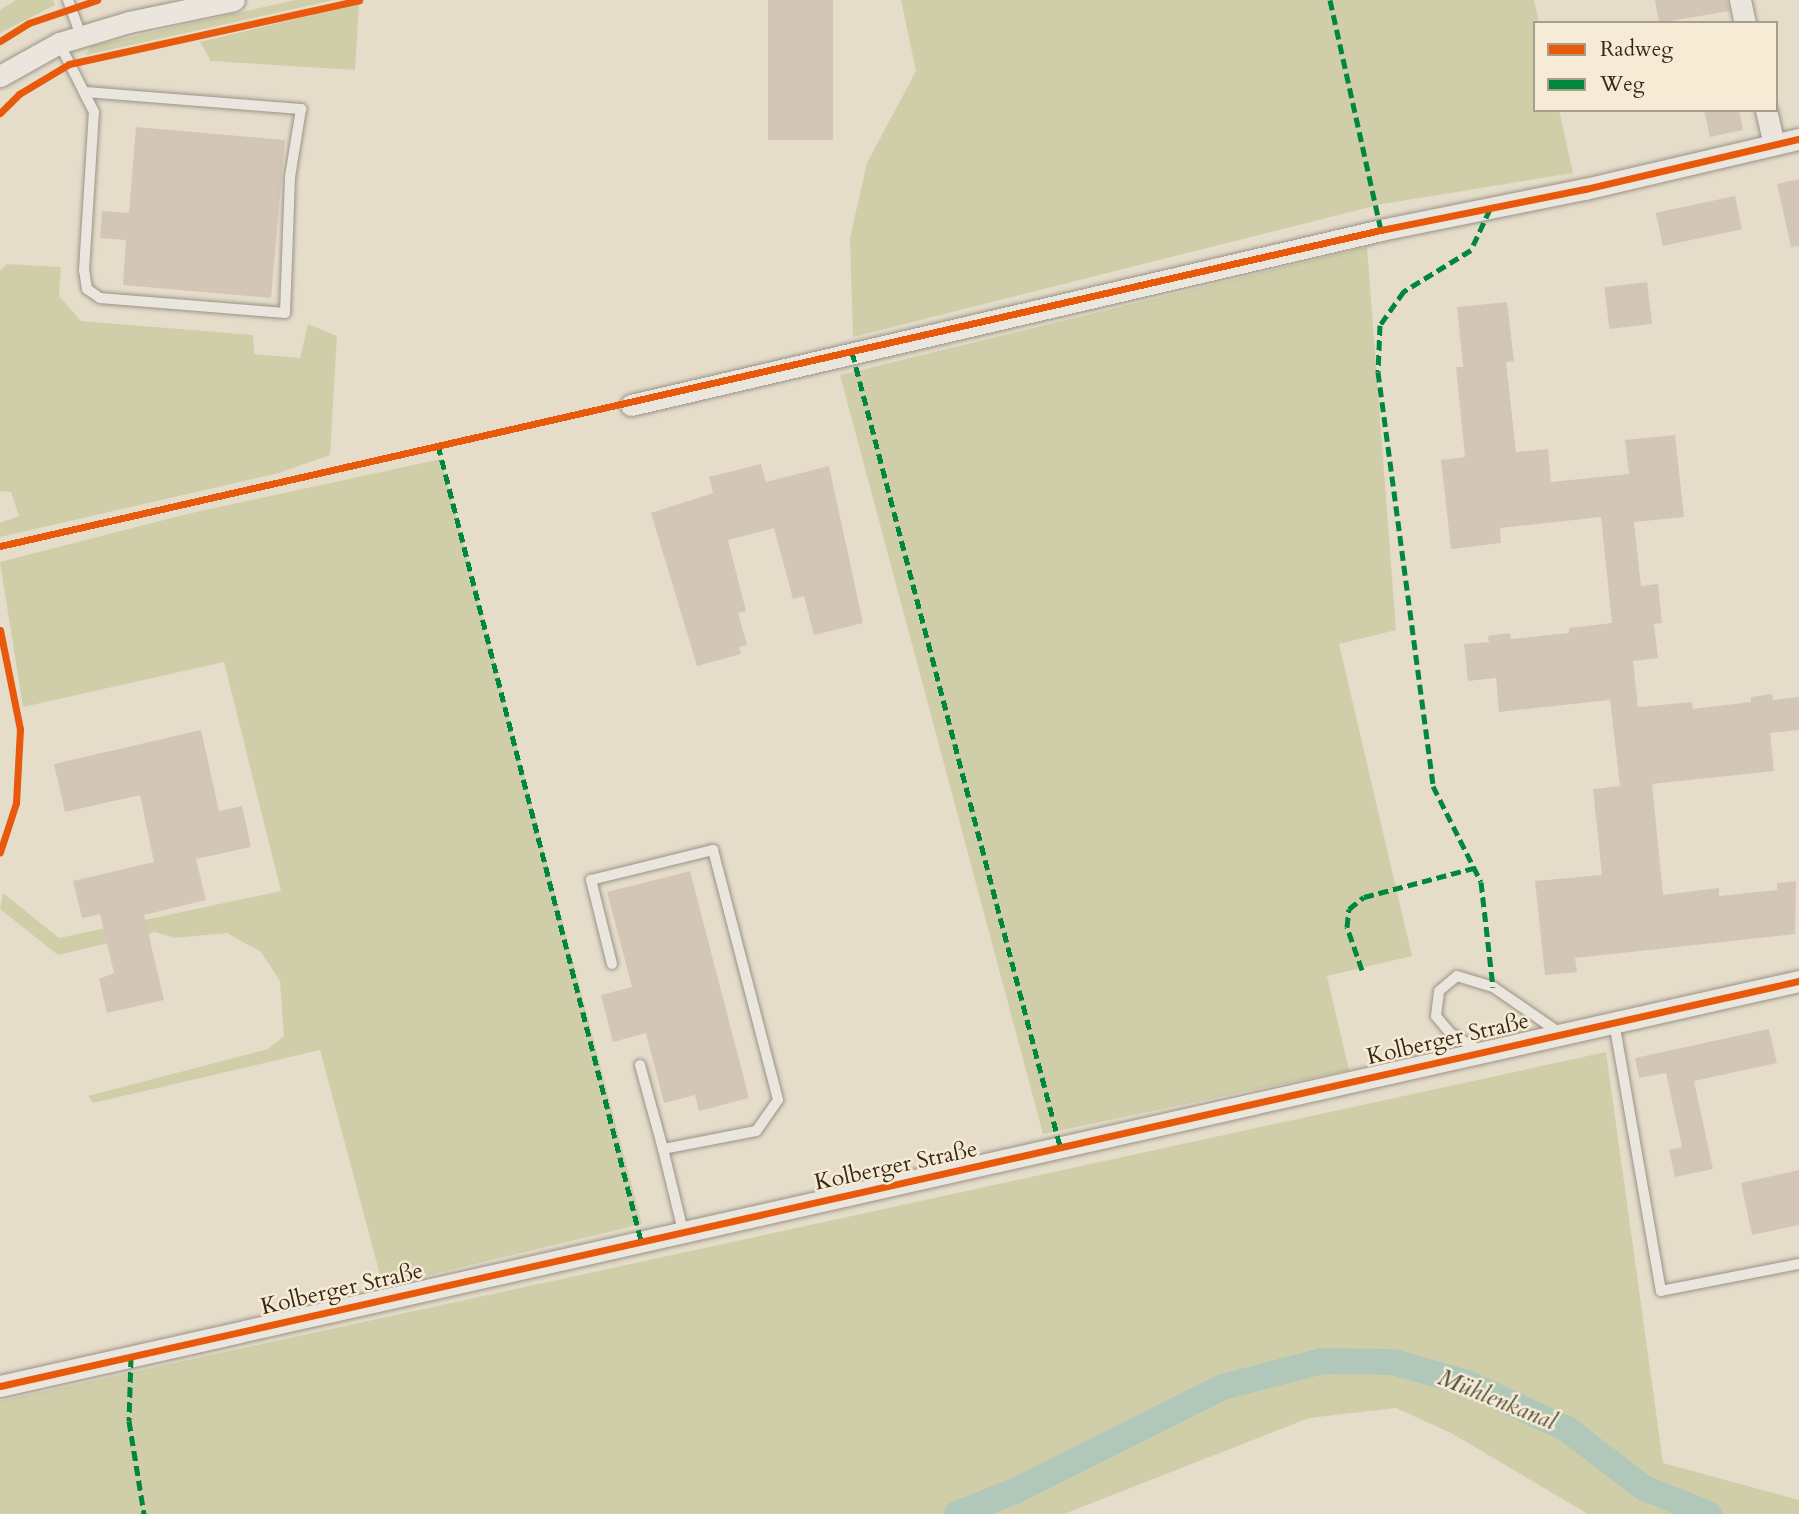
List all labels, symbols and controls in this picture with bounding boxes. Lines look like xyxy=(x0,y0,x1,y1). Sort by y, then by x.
legend xyxy=(1533,21,1778,112)
text: Radweg xyxy=(1600,35,1673,64)
text: Weg xyxy=(1600,70,1645,99)
street label: Kolberger Straße xyxy=(1364,1007,1532,1071)
street label: Kolberger Straße xyxy=(812,1135,980,1197)
street label: Kolberger Straße xyxy=(258,1257,426,1321)
water label: Mühlenkanal xyxy=(1434,1363,1560,1437)

